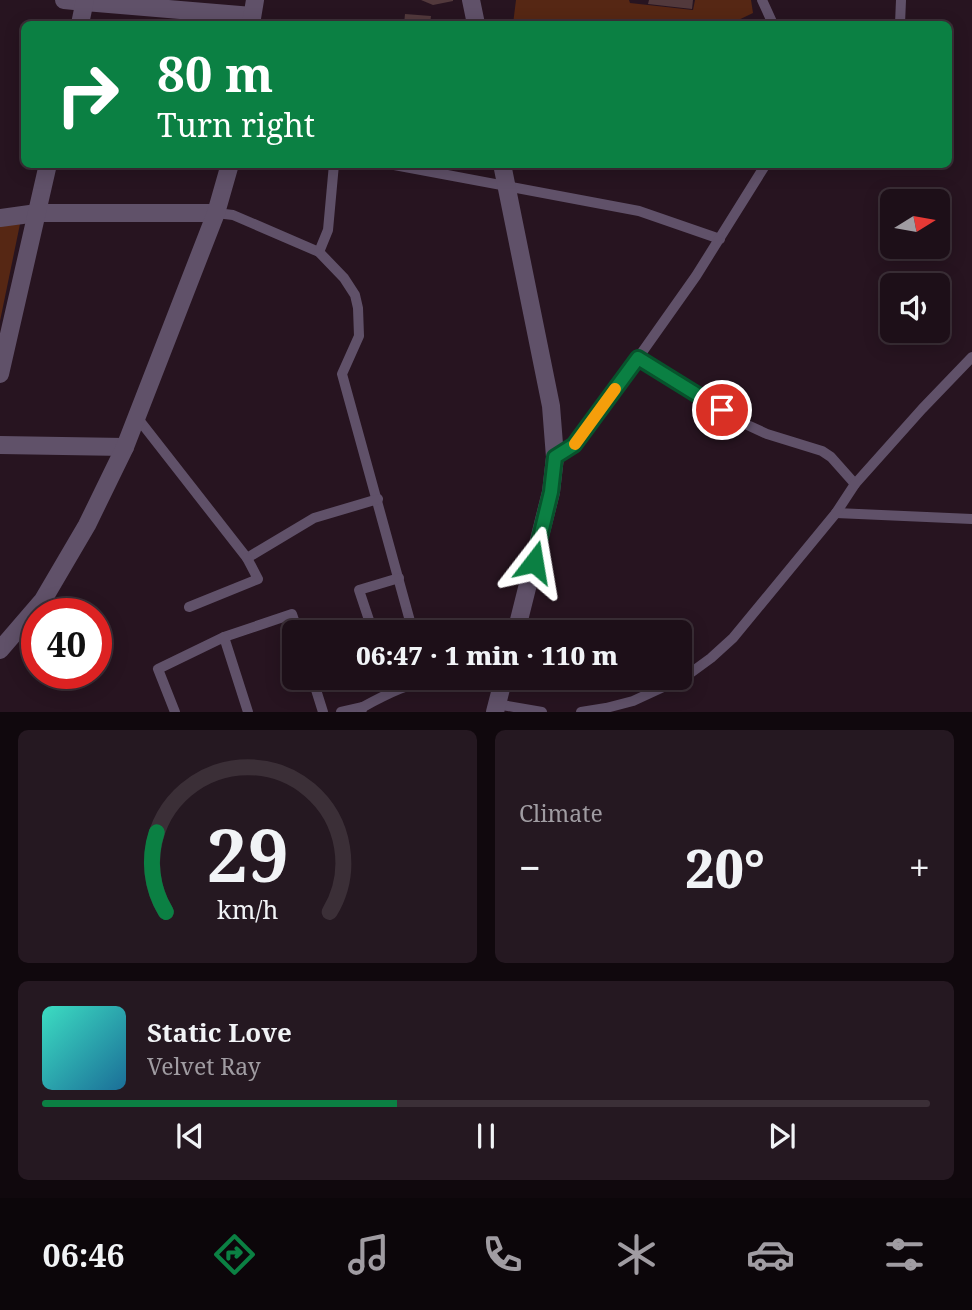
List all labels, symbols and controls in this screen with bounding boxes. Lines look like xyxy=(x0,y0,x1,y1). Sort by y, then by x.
text: 80 m xyxy=(157,40,273,106)
icon: right xyxy=(42,49,133,140)
text: Turn right xyxy=(157,103,315,146)
north arrow xyxy=(880,189,950,259)
map controls xyxy=(880,189,950,343)
button: sound xyxy=(880,273,950,343)
pin xyxy=(692,380,752,440)
icon: arrive xyxy=(703,391,741,429)
position arrow xyxy=(497,525,571,599)
speed limit sign: 40 xyxy=(21,598,112,689)
text: 06:47 · 1 min · 110 m xyxy=(356,637,618,673)
text: Climate xyxy=(519,797,603,829)
text: 29 xyxy=(206,805,289,904)
text: 20° xyxy=(685,832,765,903)
text: − xyxy=(519,841,541,893)
text: + xyxy=(909,841,930,893)
text: km/h xyxy=(217,892,278,926)
text: Static Love xyxy=(147,1014,292,1050)
text: Velvet Ray xyxy=(147,1050,261,1082)
icon: previous xyxy=(171,1117,209,1155)
icon: pause xyxy=(467,1117,505,1155)
icon: next xyxy=(763,1117,801,1155)
icon: directions xyxy=(210,1230,259,1279)
icon: music xyxy=(344,1230,393,1279)
icon: phone xyxy=(478,1230,527,1279)
icon: climate xyxy=(612,1230,661,1279)
icon: car xyxy=(746,1230,795,1279)
icon: filters xyxy=(880,1230,929,1279)
text: 06:46 xyxy=(43,1233,125,1276)

